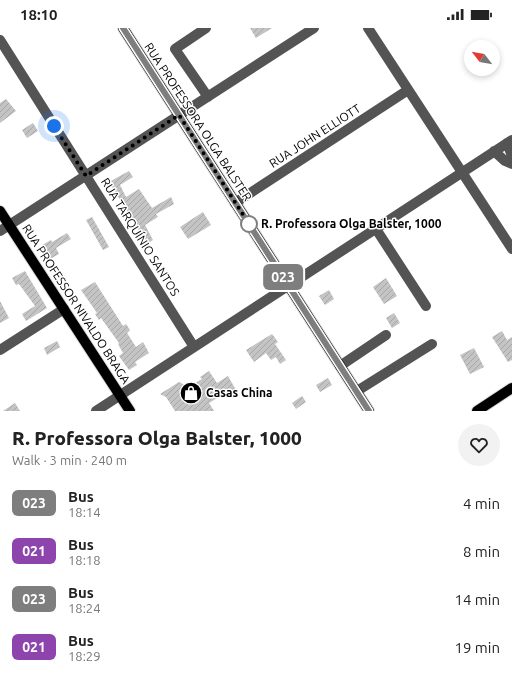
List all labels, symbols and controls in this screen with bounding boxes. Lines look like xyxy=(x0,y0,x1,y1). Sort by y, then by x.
text: 18:10 xyxy=(20,6,58,23)
street label: RUA PROFESSORA OLGA BALSTER xyxy=(142,40,255,204)
north arrow xyxy=(464,40,500,76)
map controls xyxy=(464,40,500,76)
street label: RUA JOHN ELLIOTT xyxy=(267,101,363,170)
your location xyxy=(44,116,64,136)
street label: RUA TARQUÍNIO SANTOS xyxy=(99,175,182,298)
marker: R. Professora Olga Balster, 1000 xyxy=(240,215,258,233)
place label: R. Professora Olga Balster, 1000 xyxy=(261,217,442,230)
street label: RUA PROFESSOR NIVALDO BRAGA xyxy=(20,222,133,386)
line badge: 023 xyxy=(260,264,306,290)
text: 023 xyxy=(271,269,295,285)
shop icon: Casas China xyxy=(178,380,204,406)
place label: Casas China xyxy=(206,386,273,399)
button: heart xyxy=(458,424,500,466)
text: R. Professora Olga Balster, 1000 xyxy=(12,427,302,449)
text: Walk · 3 min · 240 m xyxy=(12,453,127,467)
text: Bus xyxy=(68,488,94,505)
text: 023 xyxy=(22,495,46,511)
text: 4 min xyxy=(463,495,500,512)
text: 18:14 xyxy=(68,505,101,519)
text: Bus xyxy=(68,536,94,553)
text: 021 xyxy=(22,543,46,559)
text: 8 min xyxy=(463,543,500,560)
text: 18:18 xyxy=(68,553,101,567)
text: Bus xyxy=(68,584,94,601)
text: 023 xyxy=(22,591,46,607)
text: 14 min xyxy=(454,591,500,608)
text: 18:24 xyxy=(68,601,101,615)
text: Bus xyxy=(68,632,94,649)
text: 021 xyxy=(22,639,46,655)
text: 19 min xyxy=(454,639,500,656)
text: 18:29 xyxy=(68,649,101,663)

